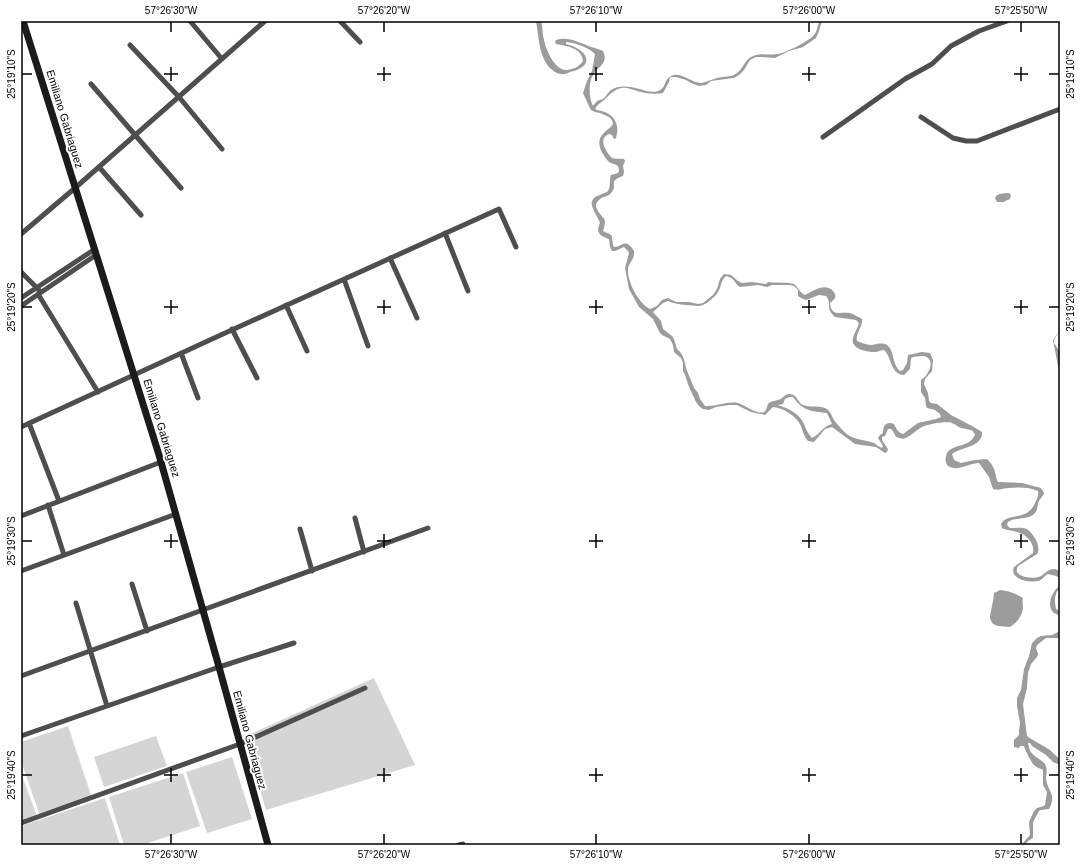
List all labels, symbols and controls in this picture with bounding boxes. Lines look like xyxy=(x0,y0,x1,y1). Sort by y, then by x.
text: 57°26'30"W xyxy=(145,5,198,16)
text: 57°26'20"W xyxy=(358,5,411,16)
text: 57°26'10"W xyxy=(570,5,623,16)
text: 57°26'00"W xyxy=(783,5,836,16)
text: 57°25'50"W xyxy=(995,5,1048,16)
text: 25°19'10"S xyxy=(6,49,17,99)
text: 25°19'10"S xyxy=(1065,49,1076,99)
street label: Emiliano Gabriaguez xyxy=(44,68,86,170)
text: 25°19'20"S xyxy=(6,282,17,332)
text: 25°19'20"S xyxy=(1065,282,1076,332)
street label: Emiliano Gabriaguez xyxy=(141,377,183,479)
text: 25°19'30"S xyxy=(6,516,17,566)
text: 25°19'30"S xyxy=(1065,516,1076,566)
street label: Emiliano Gabriaguez xyxy=(231,689,269,791)
text: 25°19'40"S xyxy=(6,750,17,800)
text: 25°19'40"S xyxy=(1065,750,1076,800)
text: 57°26'30"W xyxy=(145,849,198,860)
text: 57°26'20"W xyxy=(358,849,411,860)
text: 57°26'10"W xyxy=(570,849,623,860)
text: 57°26'00"W xyxy=(783,849,836,860)
text: 57°25'50"W xyxy=(995,849,1048,860)

